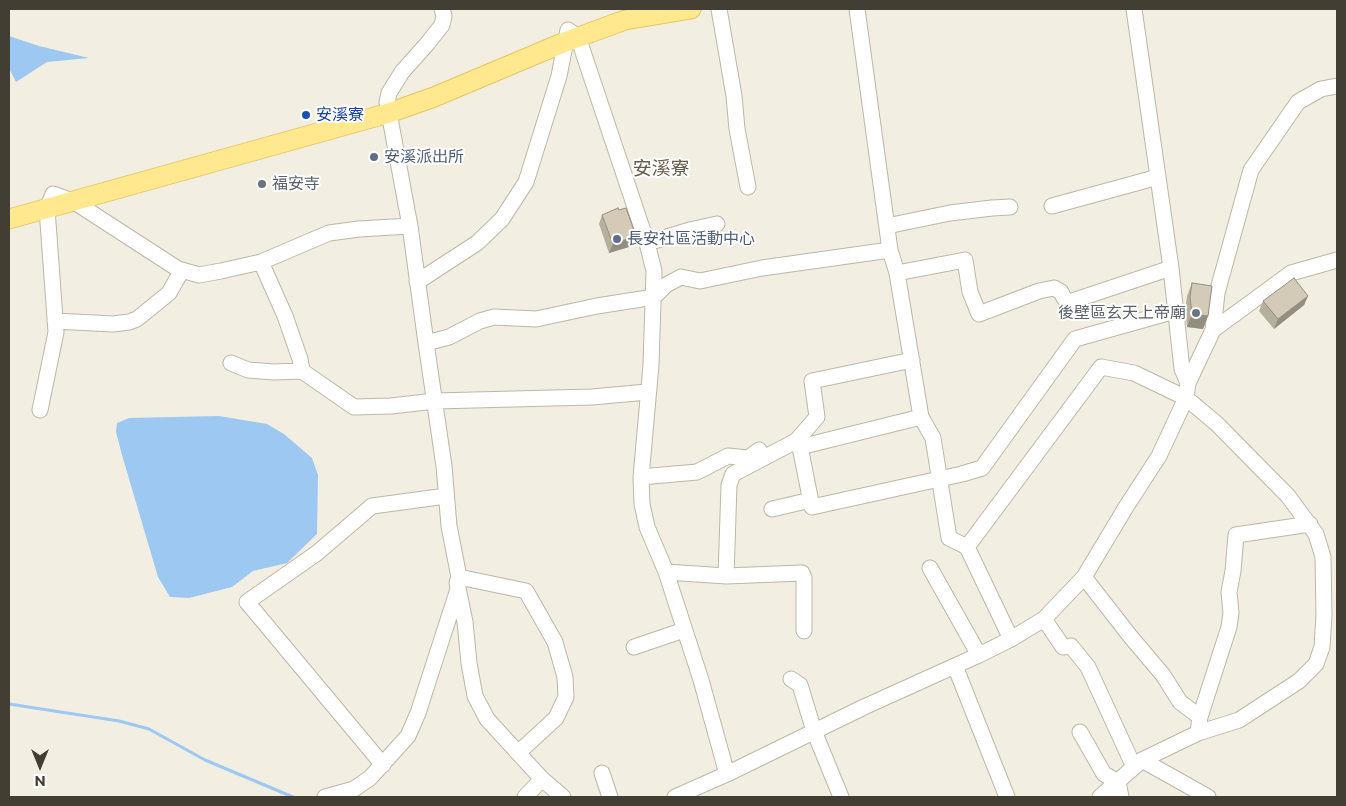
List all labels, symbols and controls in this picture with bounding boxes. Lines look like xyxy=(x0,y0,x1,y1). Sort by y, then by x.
place label: 安溪寮 xyxy=(316,105,364,125)
marker: 安溪寮 xyxy=(300,109,312,121)
place label: 安溪派出所 xyxy=(384,147,464,167)
marker: 安溪派出所 xyxy=(368,151,380,163)
district label: 安溪寮 xyxy=(633,158,689,180)
place label: 福安寺 xyxy=(272,174,320,194)
marker: 福安寺 xyxy=(256,178,268,190)
place label: 長安社區活動中心 xyxy=(627,229,755,249)
marker: 長安社區活動中心 xyxy=(611,233,623,245)
place label: 後壁區玄天上帝廟 xyxy=(1058,303,1186,323)
marker: 後壁區玄天上帝廟 xyxy=(1190,307,1202,319)
north arrow xyxy=(15,741,65,791)
text: N xyxy=(34,772,46,790)

